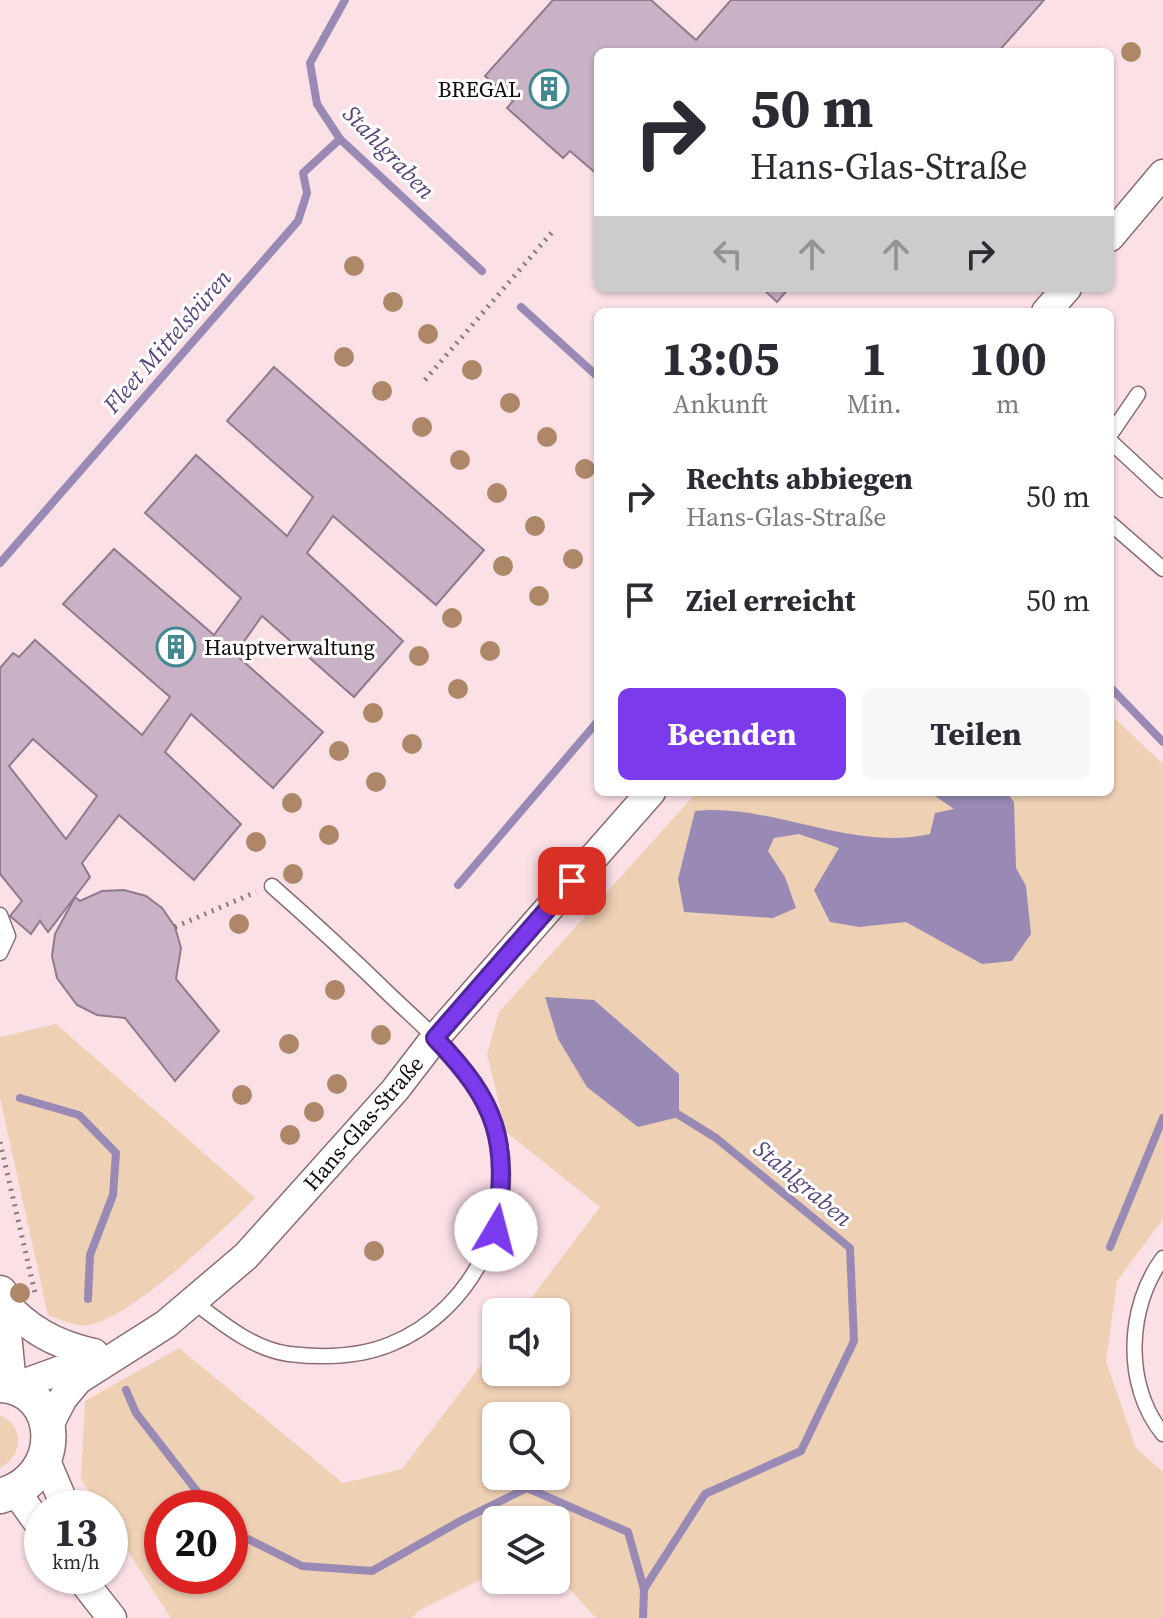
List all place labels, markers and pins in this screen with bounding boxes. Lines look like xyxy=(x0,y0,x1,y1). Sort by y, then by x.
building icon: BREGAL xyxy=(528,68,570,110)
place label: BREGAL xyxy=(438,74,521,104)
building icon: Hauptverwaltung xyxy=(155,626,197,668)
place label: Hauptverwaltung xyxy=(204,632,375,662)
pin xyxy=(538,847,606,915)

